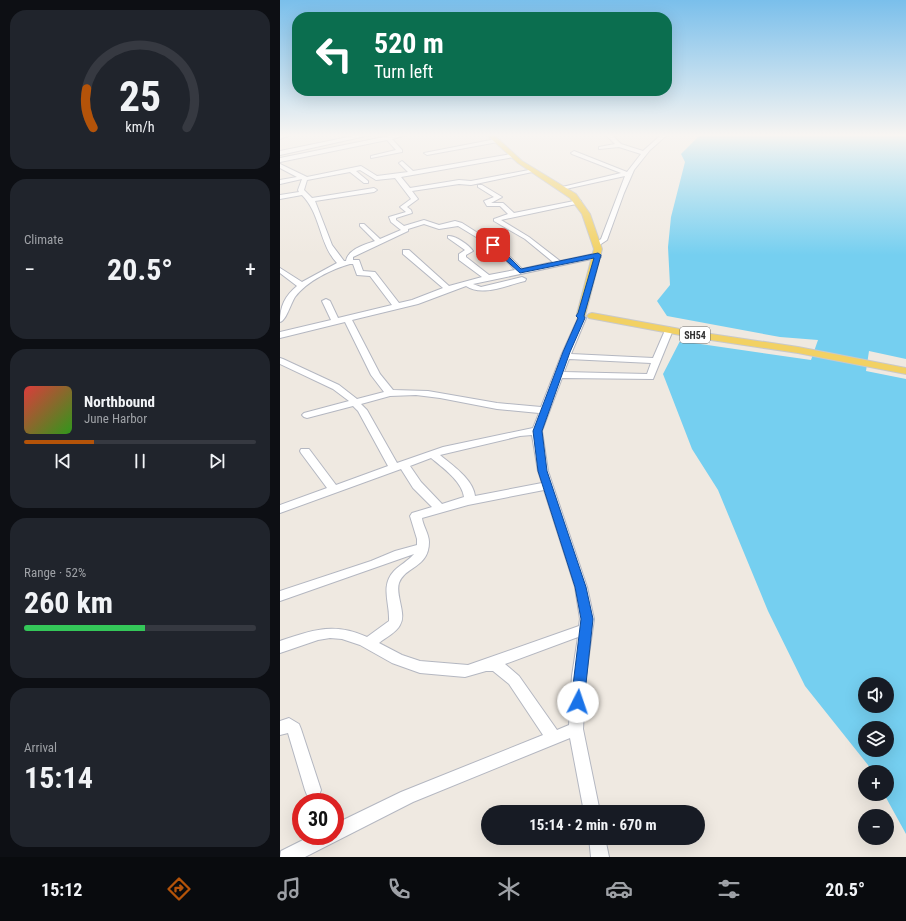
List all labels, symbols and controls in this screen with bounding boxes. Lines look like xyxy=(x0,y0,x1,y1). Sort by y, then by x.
text: 520 m xyxy=(374,27,444,60)
icon: left xyxy=(308,28,360,80)
text: Turn left xyxy=(374,61,433,82)
text: 25 xyxy=(119,72,161,121)
text: km/h xyxy=(125,118,155,134)
pin xyxy=(476,228,510,262)
text: Climate xyxy=(24,232,63,247)
icon: arrive xyxy=(482,234,504,256)
text: 20.5° xyxy=(107,252,173,287)
text: − xyxy=(24,257,35,282)
text: + xyxy=(245,257,256,282)
road number: SH54 xyxy=(680,327,710,343)
text: Northbound xyxy=(84,393,155,411)
text: June Harbor xyxy=(84,411,147,426)
icon: previous xyxy=(52,450,74,472)
icon: pause xyxy=(129,450,151,472)
icon: next xyxy=(206,450,228,472)
text: Range · 52% xyxy=(24,565,86,580)
text: 260 km xyxy=(24,585,113,620)
map controls xyxy=(858,677,894,845)
button: sound xyxy=(858,677,894,713)
position arrow xyxy=(557,681,599,723)
button: layers xyxy=(858,721,894,757)
text: Arrival xyxy=(24,740,57,755)
text: 15:14 xyxy=(24,760,93,795)
button: + xyxy=(858,765,894,801)
speed limit sign: 30 xyxy=(292,793,344,845)
button: − xyxy=(858,809,894,845)
text: 15:14 · 2 min · 670 m xyxy=(529,816,657,834)
icon: directions xyxy=(165,875,193,903)
icon: music xyxy=(275,875,303,903)
icon: phone xyxy=(385,875,413,903)
icon: climate xyxy=(495,875,523,903)
icon: car xyxy=(605,875,633,903)
icon: filters xyxy=(715,875,743,903)
text: 15:12 xyxy=(41,879,82,900)
text: 20.5° xyxy=(825,879,865,900)

